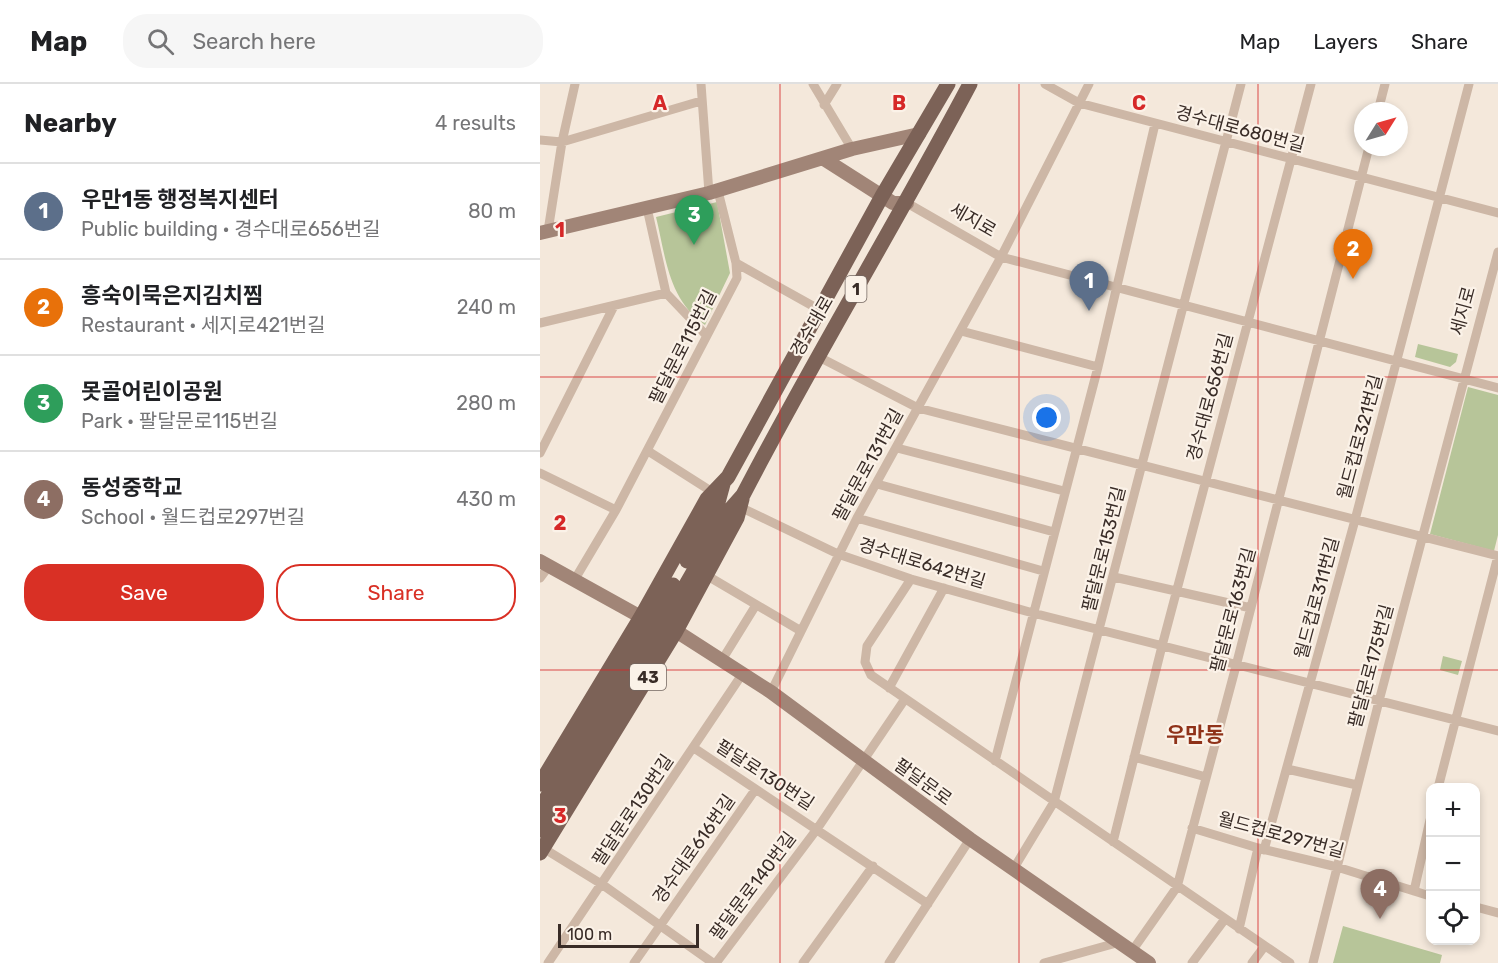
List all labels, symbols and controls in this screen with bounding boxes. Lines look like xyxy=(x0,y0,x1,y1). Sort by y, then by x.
search box xyxy=(123,14,543,68)
text: Map xyxy=(30,25,87,58)
icon: search xyxy=(144,25,177,58)
text: Search here xyxy=(192,28,316,55)
text: Map xyxy=(1239,29,1280,54)
text: Layers xyxy=(1313,29,1378,54)
text: Share xyxy=(1411,29,1468,54)
text: A xyxy=(653,91,668,115)
text: B xyxy=(892,91,906,115)
text: C xyxy=(1132,91,1146,115)
street label: 경수대로680번길 xyxy=(1173,101,1307,157)
north arrow xyxy=(1354,102,1408,156)
text: Nearby xyxy=(24,108,117,139)
text: 4 results xyxy=(435,111,516,135)
text: 우만1동 행정복지센터 xyxy=(81,186,279,213)
pin: 3 xyxy=(674,196,714,245)
street label: 세지로 xyxy=(946,198,1000,242)
text: 1 xyxy=(39,199,48,223)
text: 80 m xyxy=(468,199,516,223)
text: Public building · 경수대로656번길 xyxy=(81,217,381,241)
text: 1 xyxy=(555,218,565,242)
pin: 2 xyxy=(1334,230,1372,279)
pin: 1 xyxy=(1070,262,1108,311)
road number: 1 xyxy=(846,276,866,302)
text: 흥숙이묵은지김치찜 xyxy=(81,282,263,309)
street label: 세지로 xyxy=(1446,284,1480,338)
street label: 팔달문로115번길 xyxy=(645,286,721,408)
street label: 경수대로 xyxy=(786,292,838,360)
text: 2 xyxy=(37,295,50,319)
text: 240 m xyxy=(457,295,516,319)
text: Restaurant · 세지로421번길 xyxy=(81,313,326,337)
street label: 경수대로656번길 xyxy=(1182,331,1238,463)
street label: 월드컵로321번길 xyxy=(1333,372,1387,502)
text: 못골어린이공원 xyxy=(81,378,223,405)
text: 3 xyxy=(37,391,50,415)
text: 280 m xyxy=(456,391,516,415)
your location xyxy=(1032,403,1061,432)
street label: 팔달문로131번길 xyxy=(828,405,908,525)
text: Park · 팔달문로115번길 xyxy=(81,409,278,433)
text: 동성중학교 xyxy=(81,474,182,501)
street label: 팔달문로153번길 xyxy=(1078,484,1130,614)
text: 4 xyxy=(37,487,50,511)
text: 430 m xyxy=(456,487,516,511)
text: School · 월드컵로297번길 xyxy=(81,505,305,529)
text: 2 xyxy=(554,511,567,535)
street label: 경수대로642번길 xyxy=(856,533,988,593)
street label: 월드컵로311번길 xyxy=(1290,535,1344,661)
street label: 팔달문로163번길 xyxy=(1206,545,1260,675)
button: Save xyxy=(24,564,264,621)
button: Share xyxy=(276,564,516,621)
street label: 팔달문로175번길 xyxy=(1344,602,1398,730)
road number: 43 xyxy=(630,664,666,690)
district label: 우만동 xyxy=(1166,722,1224,747)
street label: 팔달로130번길 xyxy=(712,735,818,815)
street label: 팔달문로130번길 xyxy=(588,750,678,870)
street label: 팔달문로 xyxy=(890,754,956,810)
map controls xyxy=(1426,783,1480,945)
button: + xyxy=(1426,783,1480,837)
street label: 경수대로616번길 xyxy=(648,790,740,908)
text: 3 xyxy=(553,804,567,828)
street label: 월드컵로297번길 xyxy=(1215,808,1347,862)
street label: 팔달문로140번길 xyxy=(705,828,801,944)
button: − xyxy=(1426,837,1480,891)
pin: 4 xyxy=(1360,870,1400,919)
button: locate xyxy=(1426,891,1480,945)
scale bar xyxy=(558,921,699,948)
text: 100 m xyxy=(567,925,612,944)

